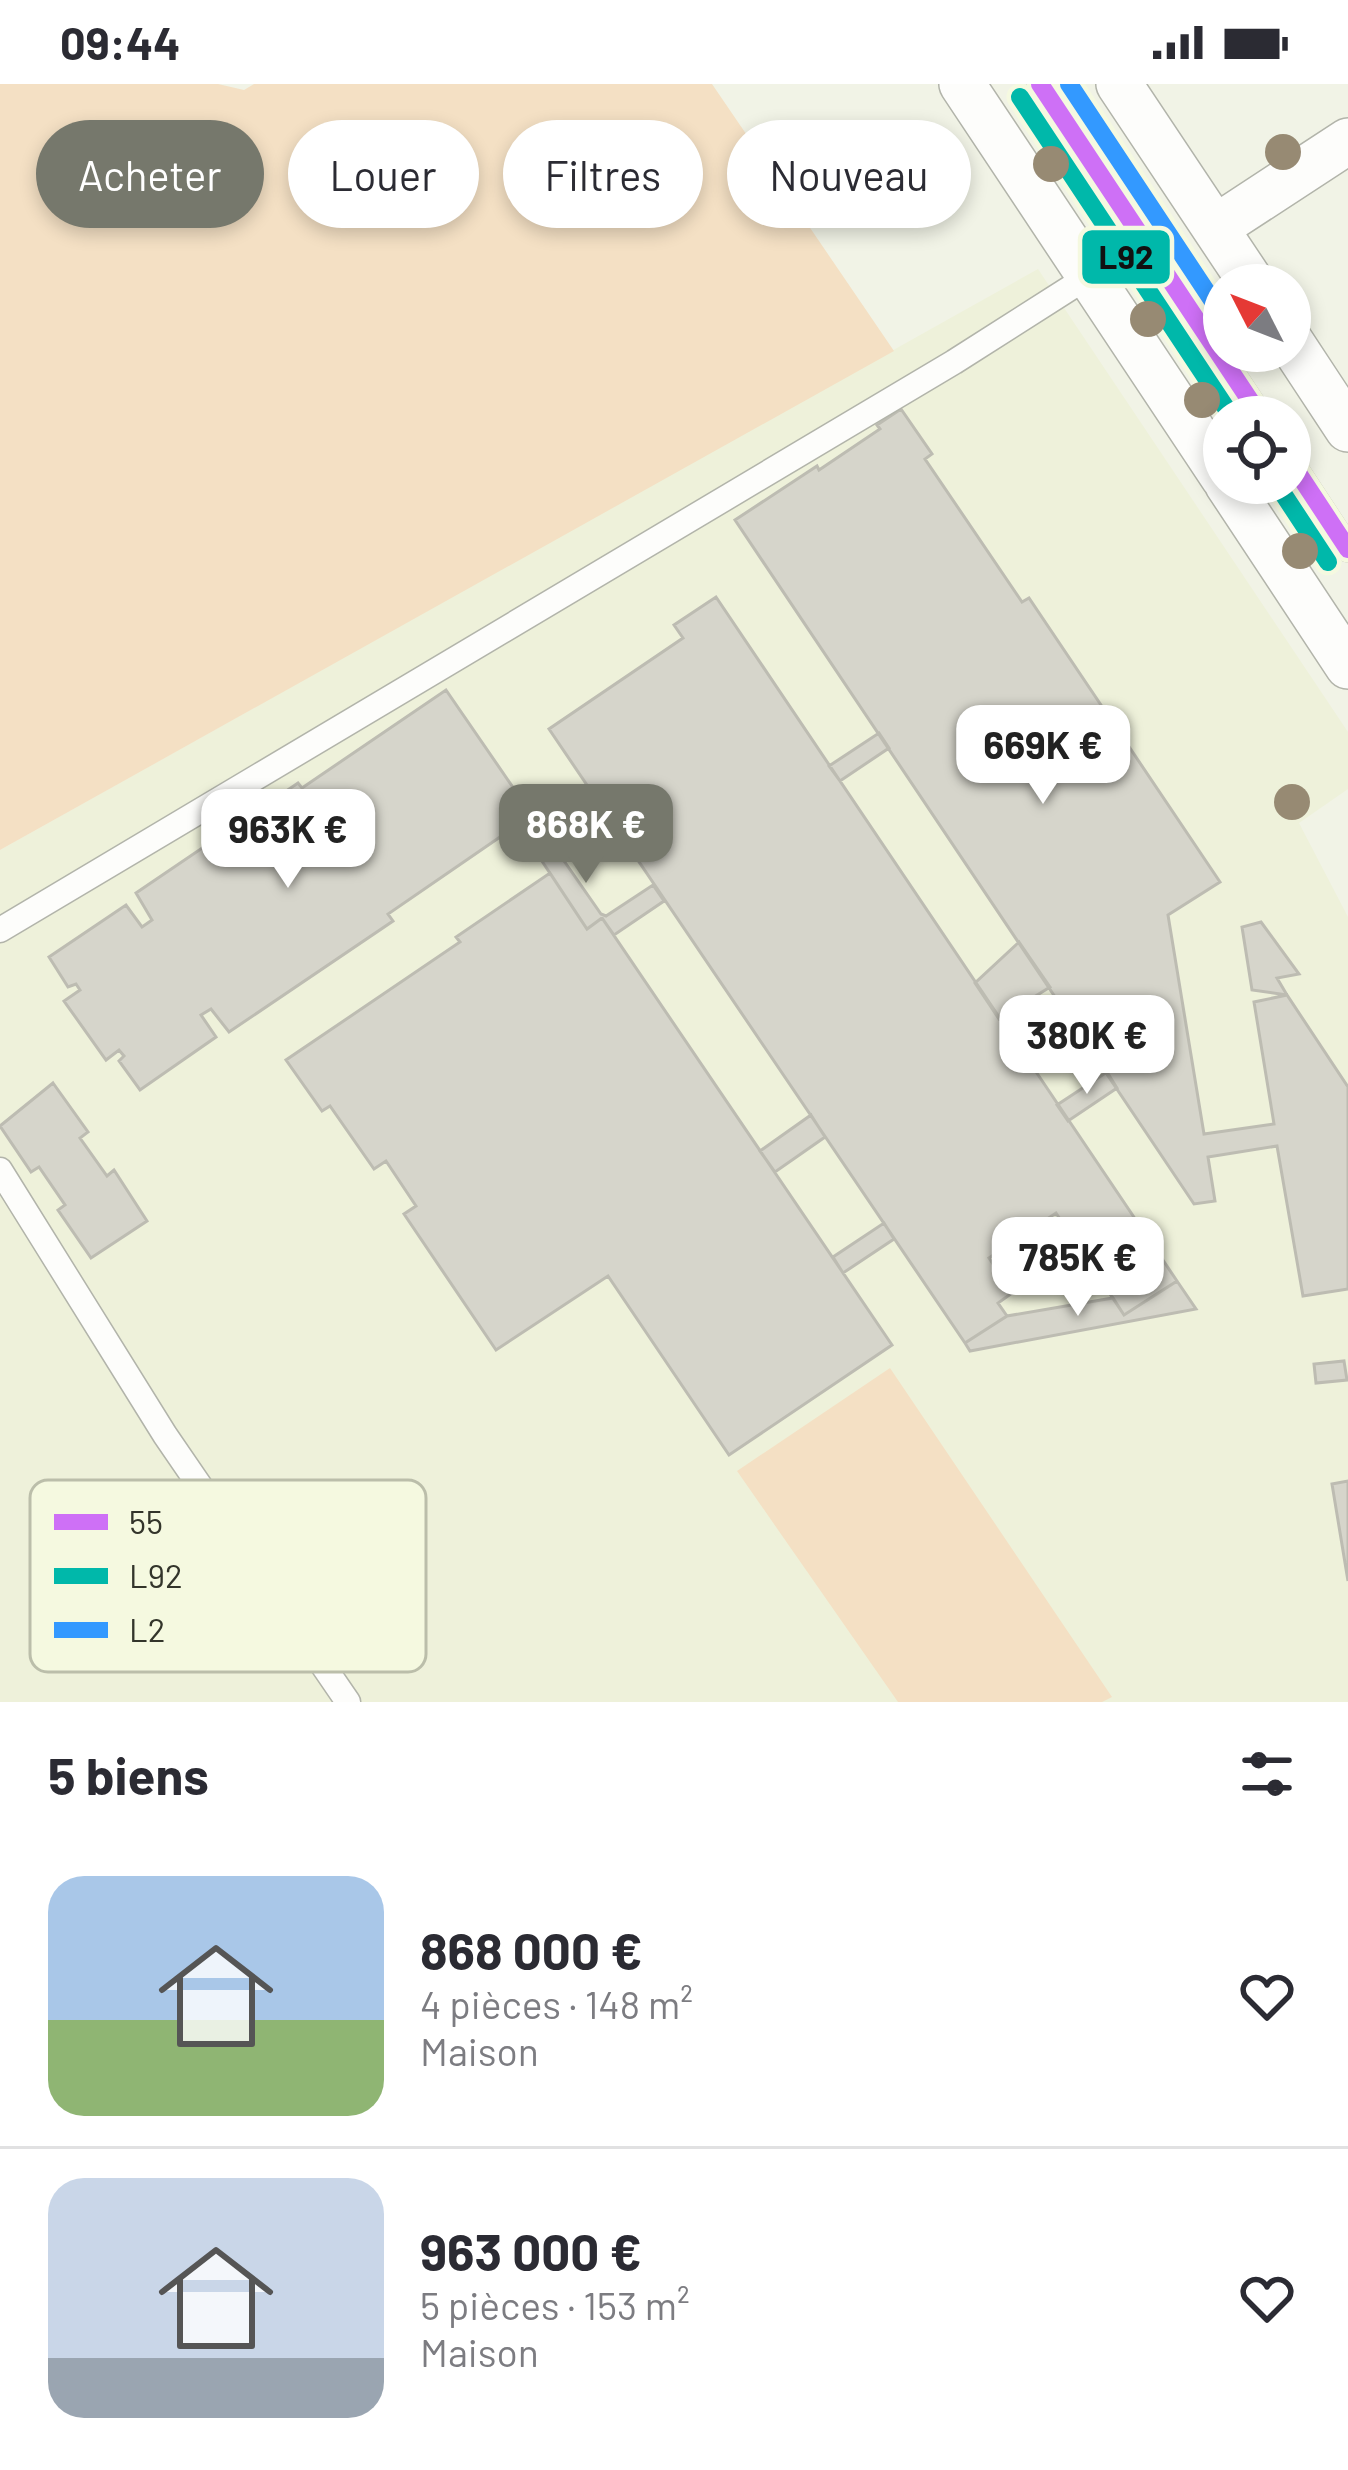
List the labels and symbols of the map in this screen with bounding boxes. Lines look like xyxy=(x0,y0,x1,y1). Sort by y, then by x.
line badge: L92 xyxy=(1080,228,1172,286)
text: L92 xyxy=(1099,236,1153,276)
north arrow xyxy=(1203,264,1311,372)
pin: 669K € xyxy=(945,705,1141,807)
pin: 868K € xyxy=(488,784,684,886)
pin: 963K € xyxy=(190,789,386,891)
pin: 380K € xyxy=(989,995,1185,1097)
pin: 785K € xyxy=(980,1217,1176,1319)
legend xyxy=(30,1480,426,1672)
text: 55 xyxy=(129,1501,163,1541)
text: L92 xyxy=(129,1555,183,1595)
text: L2 xyxy=(129,1609,165,1649)

